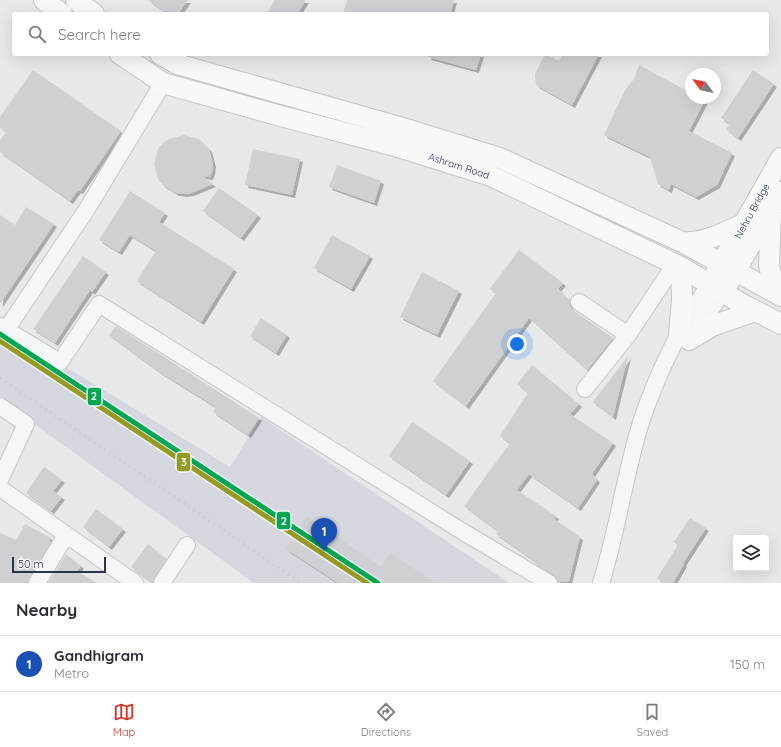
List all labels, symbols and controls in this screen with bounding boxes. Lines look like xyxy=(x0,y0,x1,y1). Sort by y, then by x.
search box xyxy=(12,12,769,56)
icon: search xyxy=(26,23,48,45)
text: Search here xyxy=(58,25,141,44)
north arrow xyxy=(685,68,721,104)
street label: Ashram Road xyxy=(427,150,491,182)
street label: Nehru Bridge xyxy=(731,181,773,241)
your location xyxy=(507,334,527,354)
line badge: 2 xyxy=(87,387,102,406)
text: 2 xyxy=(91,389,97,403)
line badge: 3 xyxy=(176,452,191,472)
text: 3 xyxy=(181,455,187,469)
line badge: 2 xyxy=(276,511,291,530)
text: 2 xyxy=(281,514,287,528)
pin: 1 xyxy=(311,518,337,551)
map controls xyxy=(733,535,769,571)
button: layers xyxy=(733,535,769,571)
scale bar xyxy=(12,555,106,574)
text: 50 m xyxy=(18,557,44,571)
text: Nearby xyxy=(16,599,77,620)
text: Gandhigram xyxy=(54,646,144,665)
text: 1 xyxy=(26,656,32,672)
text: 150 m xyxy=(730,656,765,672)
text: Metro xyxy=(54,665,89,681)
tab: Map xyxy=(113,701,135,739)
tab: Directions xyxy=(361,701,411,739)
tab: Saved xyxy=(637,701,668,739)

